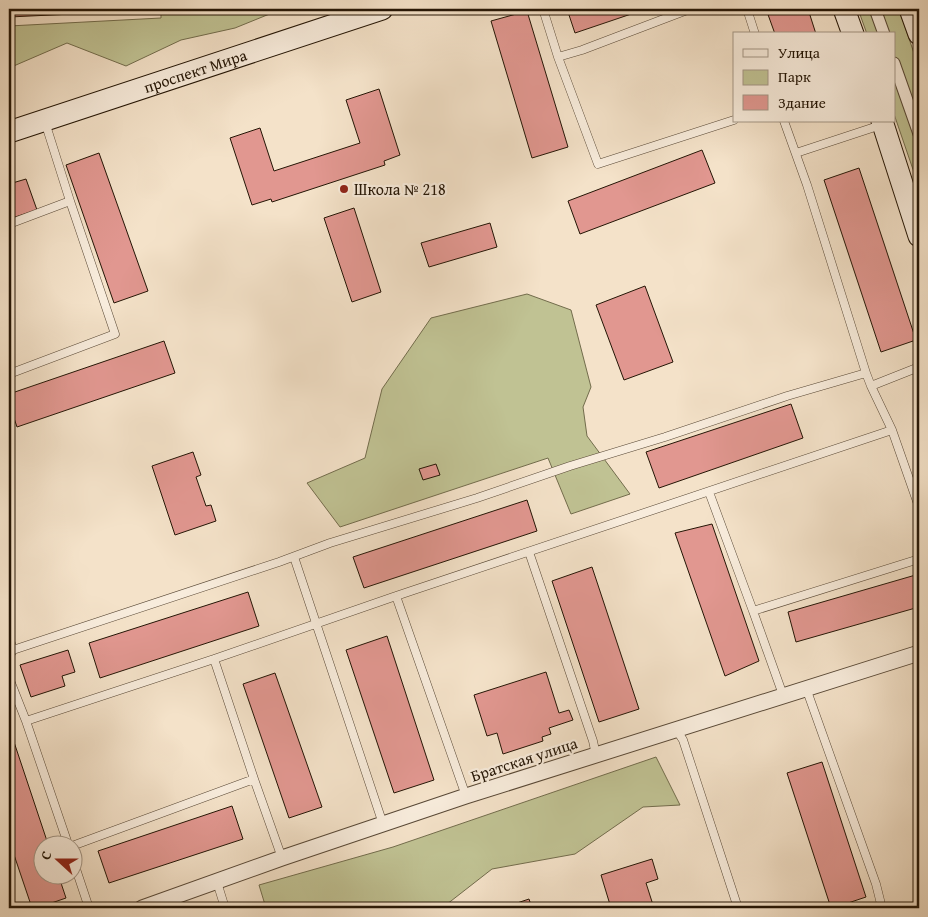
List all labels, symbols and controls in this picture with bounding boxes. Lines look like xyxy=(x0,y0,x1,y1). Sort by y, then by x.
legend xyxy=(733,32,896,122)
street label: проспект Мира xyxy=(140,42,250,99)
text: Улица xyxy=(778,42,821,63)
text: Парк xyxy=(778,66,811,87)
text: Здание xyxy=(778,92,826,113)
place label: Школа № 218 xyxy=(354,177,446,201)
marker: Школа № 218 xyxy=(338,183,350,195)
street label: Братская улица xyxy=(468,730,581,788)
north arrow xyxy=(32,834,82,884)
text: С xyxy=(35,848,57,863)

